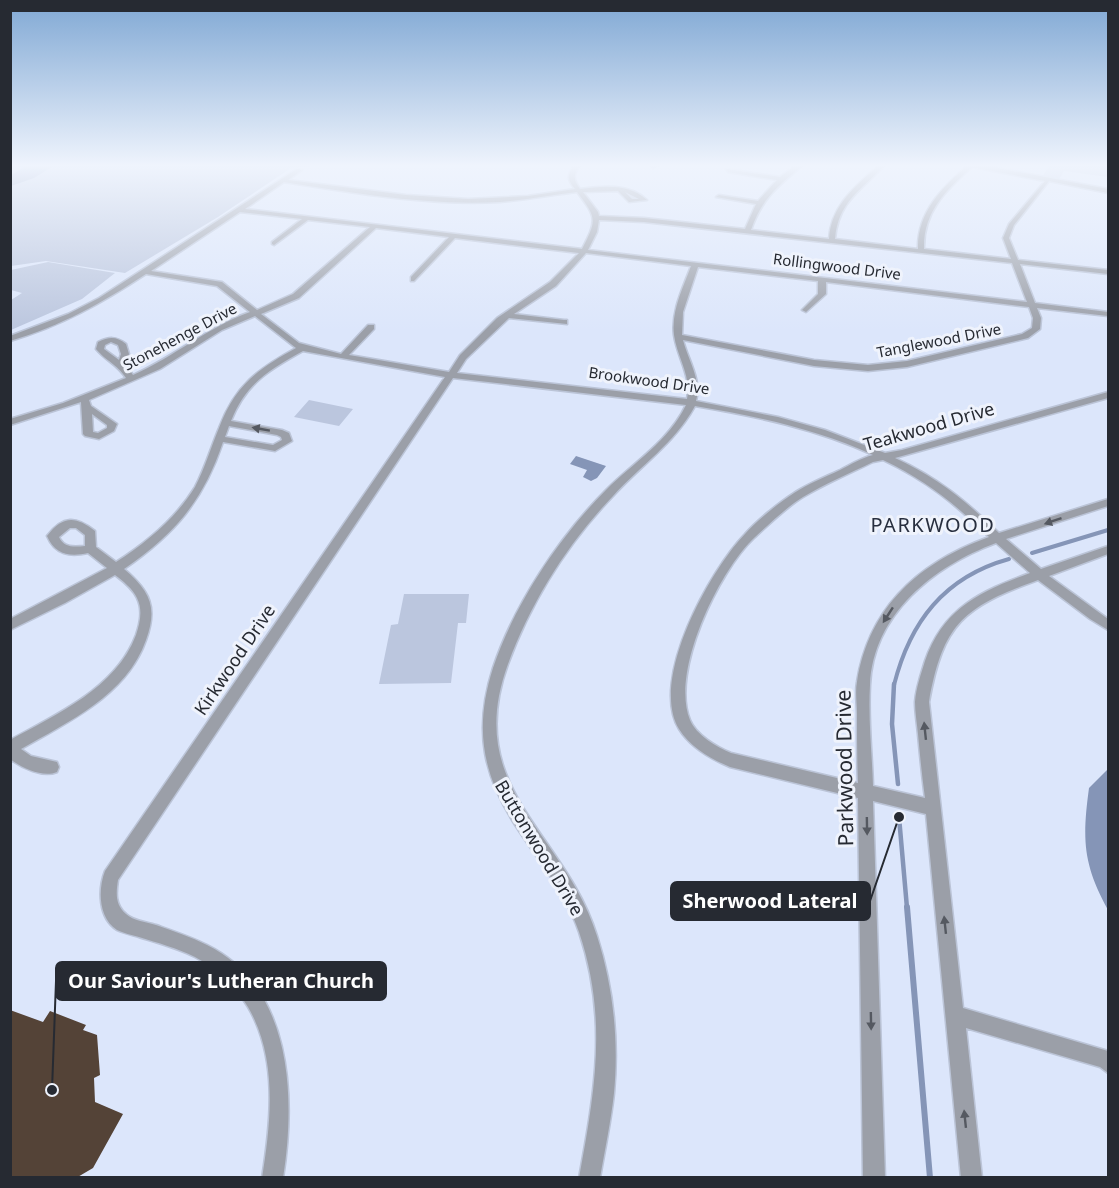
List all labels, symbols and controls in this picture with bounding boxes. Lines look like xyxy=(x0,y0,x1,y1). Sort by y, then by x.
street label: Rollingwood Drive xyxy=(772,248,902,284)
street label: Stonehenge Drive xyxy=(119,298,240,375)
street label: Tanglewood Drive xyxy=(875,318,1003,362)
street label: Brookwood Drive xyxy=(587,362,711,398)
street label: Teakwood Drive xyxy=(861,396,997,456)
one-way arrow xyxy=(251,424,270,433)
district label: PARKWOOD xyxy=(871,511,995,538)
one-way arrow xyxy=(1044,516,1062,526)
street label: Kirkwood Drive xyxy=(188,599,280,720)
one-way arrow xyxy=(882,607,894,623)
street label: Parkwood Drive xyxy=(829,689,859,847)
one-way arrow xyxy=(920,722,930,741)
street label: Buttonwood Drive xyxy=(490,775,590,920)
one-way arrow xyxy=(862,817,872,836)
callout: Sherwood Lateral xyxy=(671,882,870,920)
text: Sherwood Lateral xyxy=(682,887,858,914)
one-way arrow xyxy=(940,916,950,935)
callout: Our Saviour's Lutheran Church xyxy=(56,962,386,1000)
text: Our Saviour's Lutheran Church xyxy=(68,967,374,994)
one-way arrow xyxy=(866,1012,876,1031)
one-way arrow xyxy=(960,1110,970,1129)

